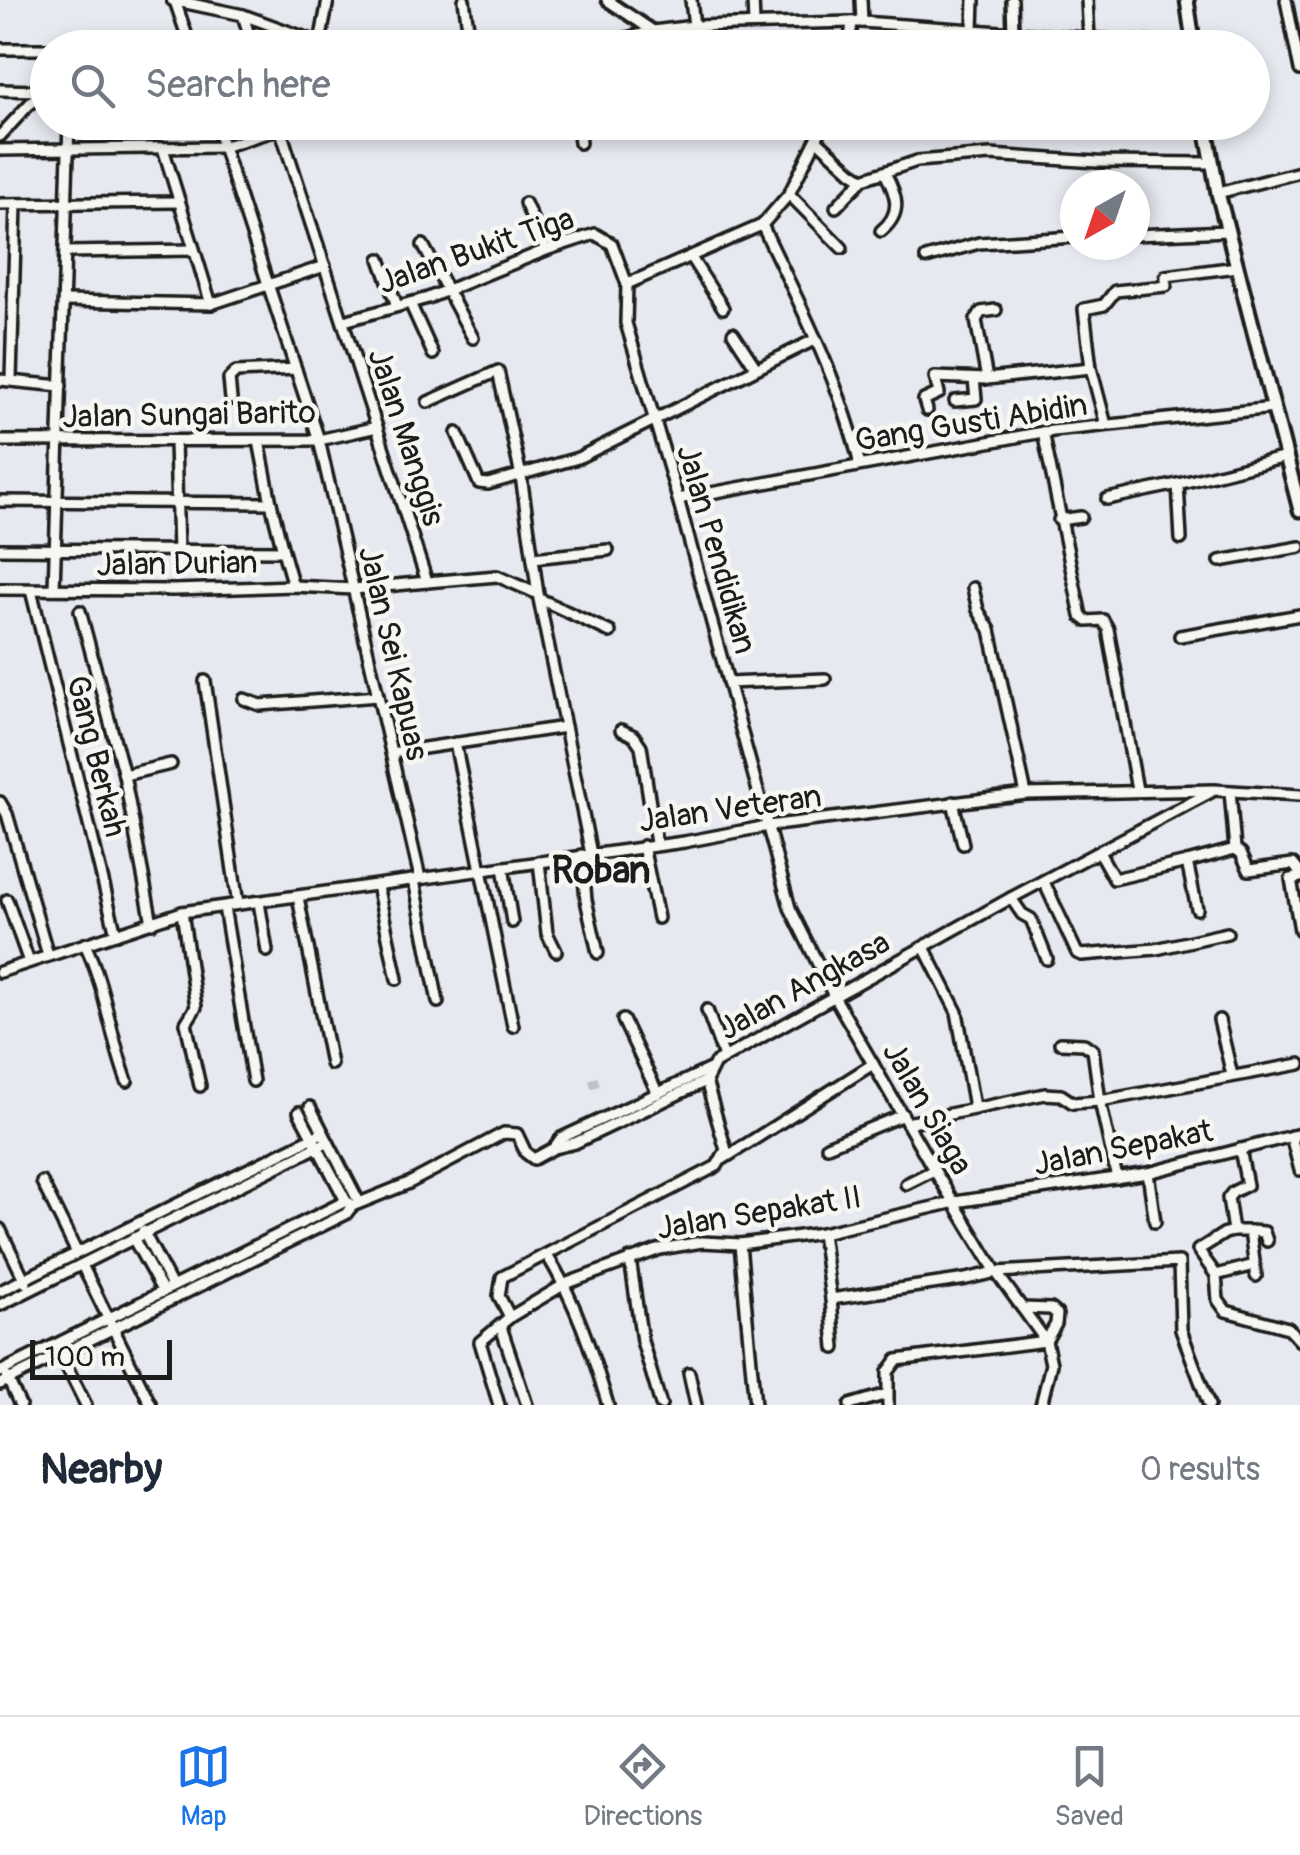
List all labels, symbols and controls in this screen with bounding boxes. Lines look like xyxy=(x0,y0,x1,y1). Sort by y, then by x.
search box xyxy=(30,30,1270,140)
icon: search xyxy=(65,58,120,113)
text: Search here xyxy=(145,61,331,109)
north arrow xyxy=(1060,170,1150,260)
street label: Jalan Bukit Tiga xyxy=(373,199,579,303)
street label: Jalan Manggis xyxy=(359,344,454,531)
street label: Gang Gusti Abidin xyxy=(852,385,1090,461)
street label: Jalan Sungai Barito xyxy=(62,393,316,437)
street label: Jalan Pendidikan xyxy=(667,440,765,659)
street label: Jalan Sei Kapuas xyxy=(349,542,437,764)
street label: Jalan Durian xyxy=(96,543,258,585)
street label: Gang Berkah xyxy=(57,671,135,841)
street label: Jalan Veteran xyxy=(636,776,824,842)
district label: Roban xyxy=(551,847,651,895)
street label: Jalan Angkasa xyxy=(712,923,897,1049)
street label: Jalan Siaga xyxy=(873,1035,981,1182)
street label: Jalan Sepakat xyxy=(1030,1111,1216,1185)
street label: Jalan Sepakat II xyxy=(654,1177,864,1249)
scale bar xyxy=(30,1335,172,1380)
text: 100 m xyxy=(45,1340,125,1375)
text: Nearby xyxy=(40,1444,162,1496)
text: 0 results xyxy=(1140,1450,1260,1490)
tab: Map xyxy=(176,1739,231,1834)
tab: Directions xyxy=(583,1739,702,1834)
tab: Saved xyxy=(1054,1739,1124,1834)

